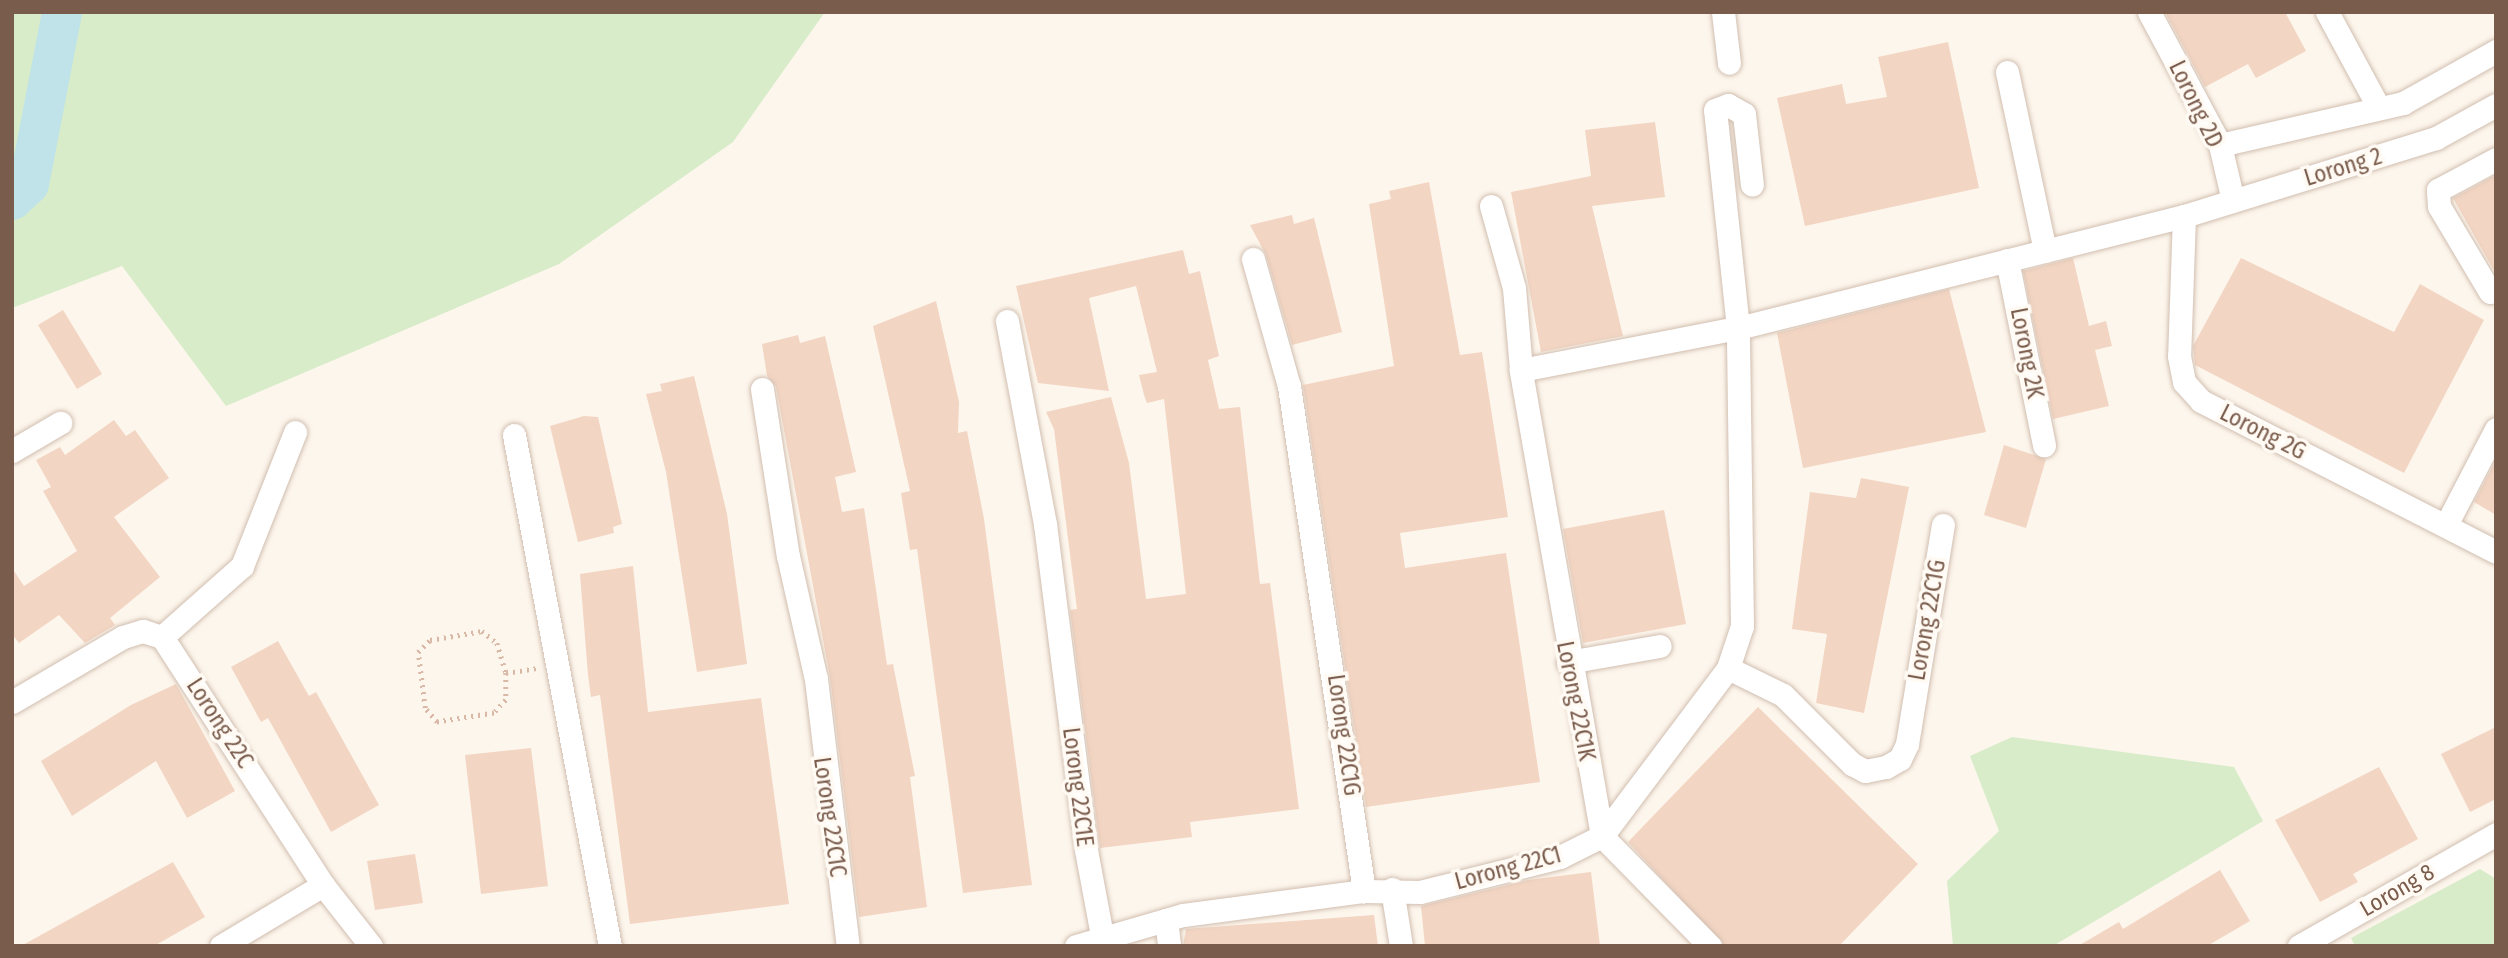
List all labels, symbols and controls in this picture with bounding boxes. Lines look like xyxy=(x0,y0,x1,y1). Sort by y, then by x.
street label: Lorong 2D xyxy=(2163,56,2229,152)
street label: Lorong 2 xyxy=(2301,142,2385,192)
street label: Lorong 2K xyxy=(2005,305,2049,401)
street label: Lorong 2G xyxy=(2215,399,2311,465)
street label: Lorong 22C1G xyxy=(1903,557,1951,683)
street label: Lorong 22C1K xyxy=(1551,639,1601,763)
street label: Lorong 22C xyxy=(181,673,259,773)
street label: Lorong 22C1G xyxy=(1322,673,1366,797)
street label: Lorong 22C1E xyxy=(1057,726,1099,848)
street label: Lorong 22C1C xyxy=(808,755,852,879)
street label: Lorong 22C1 xyxy=(1452,841,1564,895)
street label: Lorong 8 xyxy=(2355,858,2439,922)

